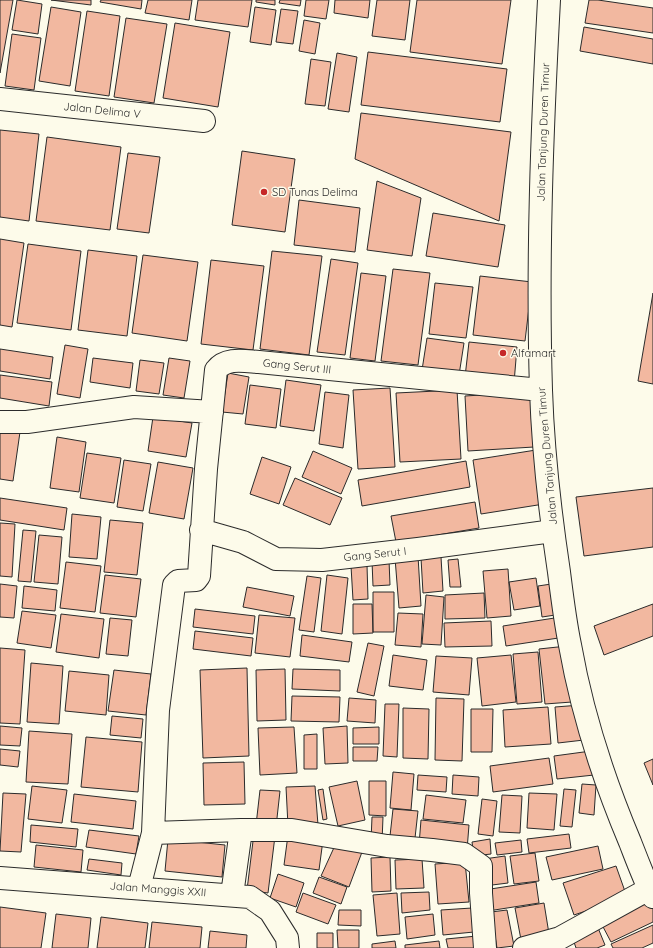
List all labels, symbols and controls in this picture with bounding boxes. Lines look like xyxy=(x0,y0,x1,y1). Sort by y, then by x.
street label: Jalan Tanjung Duren Timur xyxy=(534,62,552,202)
street label: Jalan Delima V xyxy=(63,99,141,121)
place label: SD Tunas Delima xyxy=(272,185,358,199)
marker: SD Tunas Delima xyxy=(259,187,269,197)
place label: Alfamart xyxy=(511,346,556,360)
marker: Alfamart xyxy=(498,348,508,358)
street label: Gang Serut III xyxy=(262,355,332,377)
street label: Jalan Tanjung Duren Timur xyxy=(534,386,560,526)
street label: Gang Serut I xyxy=(343,544,407,564)
street label: Jalan Manggis XXII xyxy=(109,879,207,899)

